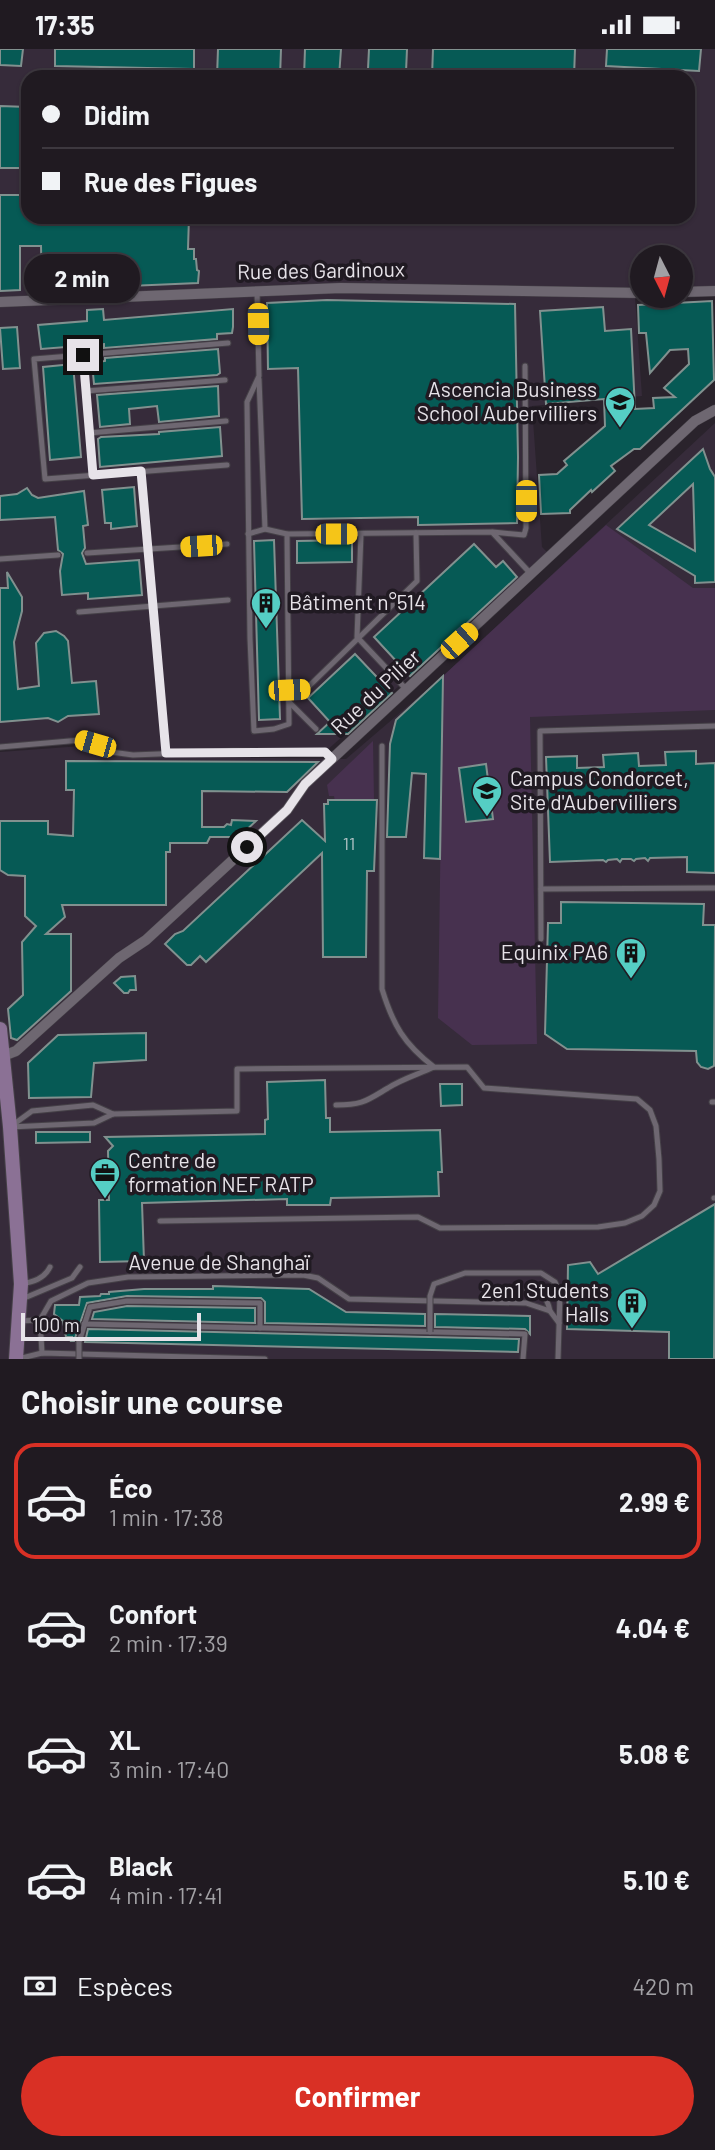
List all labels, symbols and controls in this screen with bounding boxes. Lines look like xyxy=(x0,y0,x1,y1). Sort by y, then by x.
text: 17:35 xyxy=(35,9,95,40)
text: Didim xyxy=(84,99,150,130)
text: Rue des Figues xyxy=(84,166,257,197)
north arrow xyxy=(630,245,693,308)
map controls xyxy=(630,245,693,308)
callout: 2 min xyxy=(25,253,141,303)
street label: Rue des Gardinoux xyxy=(237,256,405,283)
text: 2 min xyxy=(54,264,110,292)
car xyxy=(248,303,269,345)
route end xyxy=(67,339,99,371)
place label: Ascencia Business School Aubervilliers xyxy=(417,376,597,425)
school or university icon: Ascencia Business School Aubervilliers xyxy=(603,385,637,429)
car xyxy=(516,480,537,522)
car xyxy=(316,524,358,545)
car xyxy=(180,534,223,558)
building icon: Bâtiment n°514 xyxy=(249,586,283,630)
place label: Bâtiment n°514 xyxy=(289,589,426,614)
car xyxy=(437,619,482,663)
street label: Rue du Pilier xyxy=(325,643,425,739)
car xyxy=(268,679,311,701)
car xyxy=(72,728,119,760)
place label: Campus Condorcet, Site d'Aubervilliers xyxy=(510,765,689,814)
school or university icon: Campus Condorcet, Site d'Aubervilliers xyxy=(470,774,504,818)
route start xyxy=(231,831,263,863)
house number: 11 xyxy=(343,832,355,854)
building icon: Equinix PA6 xyxy=(614,936,648,980)
place label: Equinix PA6 xyxy=(501,939,608,964)
place label: Centre de formation NEF RATP xyxy=(128,1147,314,1196)
office icon: Centre de formation NEF RATP xyxy=(88,1156,122,1200)
street label: Avenue de Shanghaï xyxy=(128,1249,311,1274)
place label: 2en1 Students Halls xyxy=(481,1277,609,1326)
building icon: 2en1 Students Halls xyxy=(615,1286,649,1330)
scale bar xyxy=(21,1310,201,1342)
text: 100 m xyxy=(32,1313,80,1336)
text: Choisir une course xyxy=(21,1382,283,1420)
icon: car xyxy=(25,1470,88,1533)
text: Éco xyxy=(109,1472,152,1503)
text: 2.99 € xyxy=(619,1486,690,1517)
text: 1 min · 17:38 xyxy=(109,1503,224,1531)
icon: car xyxy=(25,1596,88,1659)
text: Confort xyxy=(109,1598,197,1629)
text: 4.04 € xyxy=(616,1612,690,1643)
text: 2 min · 17:39 xyxy=(109,1629,228,1657)
icon: car xyxy=(25,1722,88,1785)
text: XL xyxy=(109,1724,140,1755)
text: 5.08 € xyxy=(619,1738,690,1769)
text: 3 min · 17:40 xyxy=(109,1755,229,1783)
icon: car xyxy=(25,1848,88,1911)
text: Black xyxy=(109,1850,173,1881)
text: 5.10 € xyxy=(623,1864,690,1895)
text: 4 min · 17:41 xyxy=(109,1881,223,1909)
icon: cash xyxy=(21,1967,59,2005)
text: Espèces xyxy=(77,1970,173,2001)
text: 420 m xyxy=(632,1972,694,2000)
button: Confirmer xyxy=(21,2056,694,2136)

